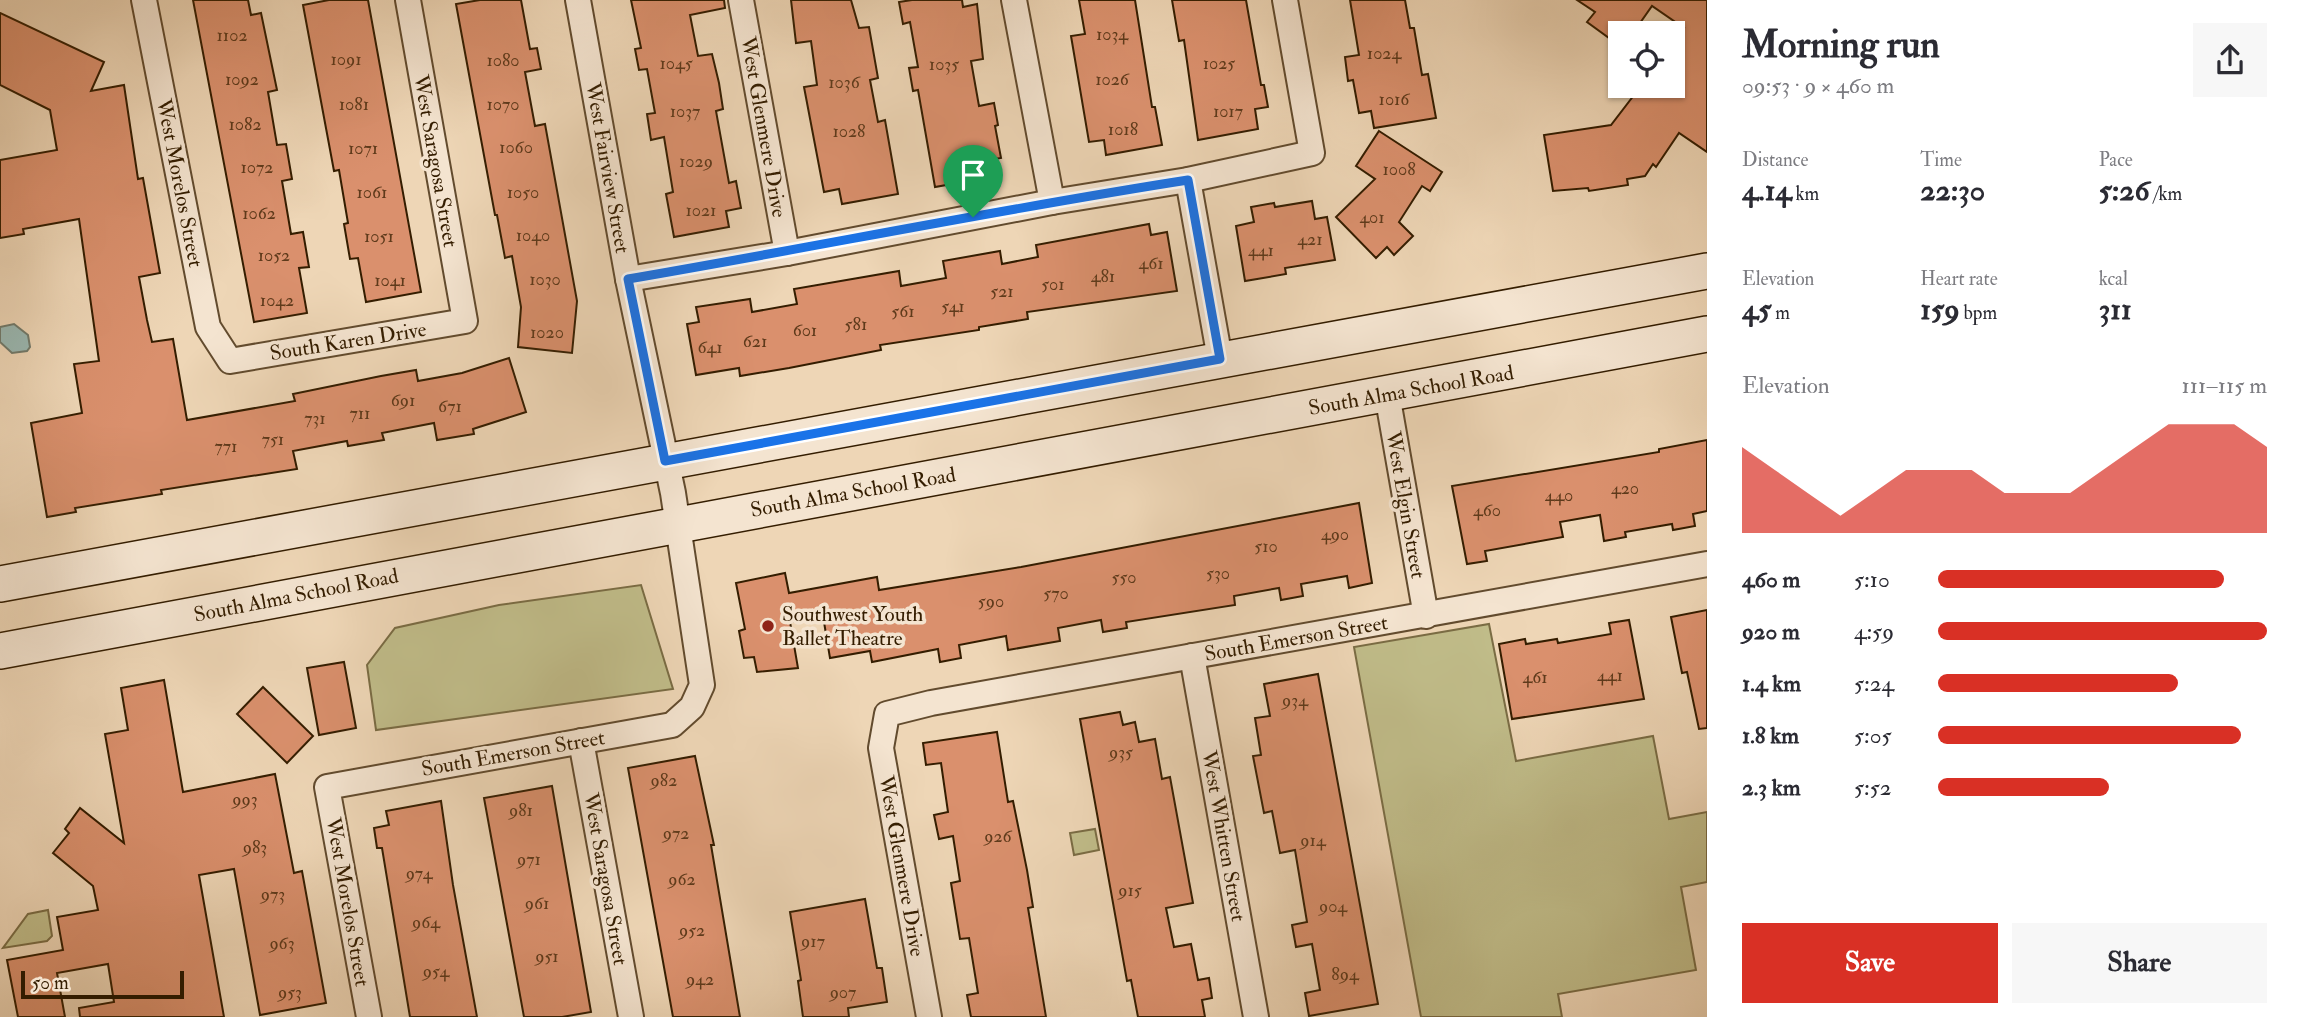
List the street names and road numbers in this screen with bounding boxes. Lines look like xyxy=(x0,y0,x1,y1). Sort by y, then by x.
street label: West Glenmere Drive xyxy=(734,34,793,220)
street label: West Saragosa Street xyxy=(407,72,464,250)
street label: West Fairview Street xyxy=(579,80,636,256)
street label: West Morelos Street xyxy=(150,96,209,270)
street label: South Karen Drive xyxy=(268,316,428,367)
street label: South Alma School Road xyxy=(1306,359,1516,422)
street label: West Elgin Street xyxy=(1379,428,1432,581)
street label: South Alma School Road xyxy=(748,461,958,524)
street label: South Alma School Road xyxy=(191,562,401,629)
street label: South Emerson Street xyxy=(1202,609,1390,668)
street label: South Emerson Street xyxy=(419,724,607,783)
street label: West Whitten Street xyxy=(1195,748,1252,924)
street label: West Glenmere Drive xyxy=(872,773,931,959)
street label: West Saragosa Street xyxy=(577,790,634,968)
street label: West Morelos Street xyxy=(319,815,376,989)

